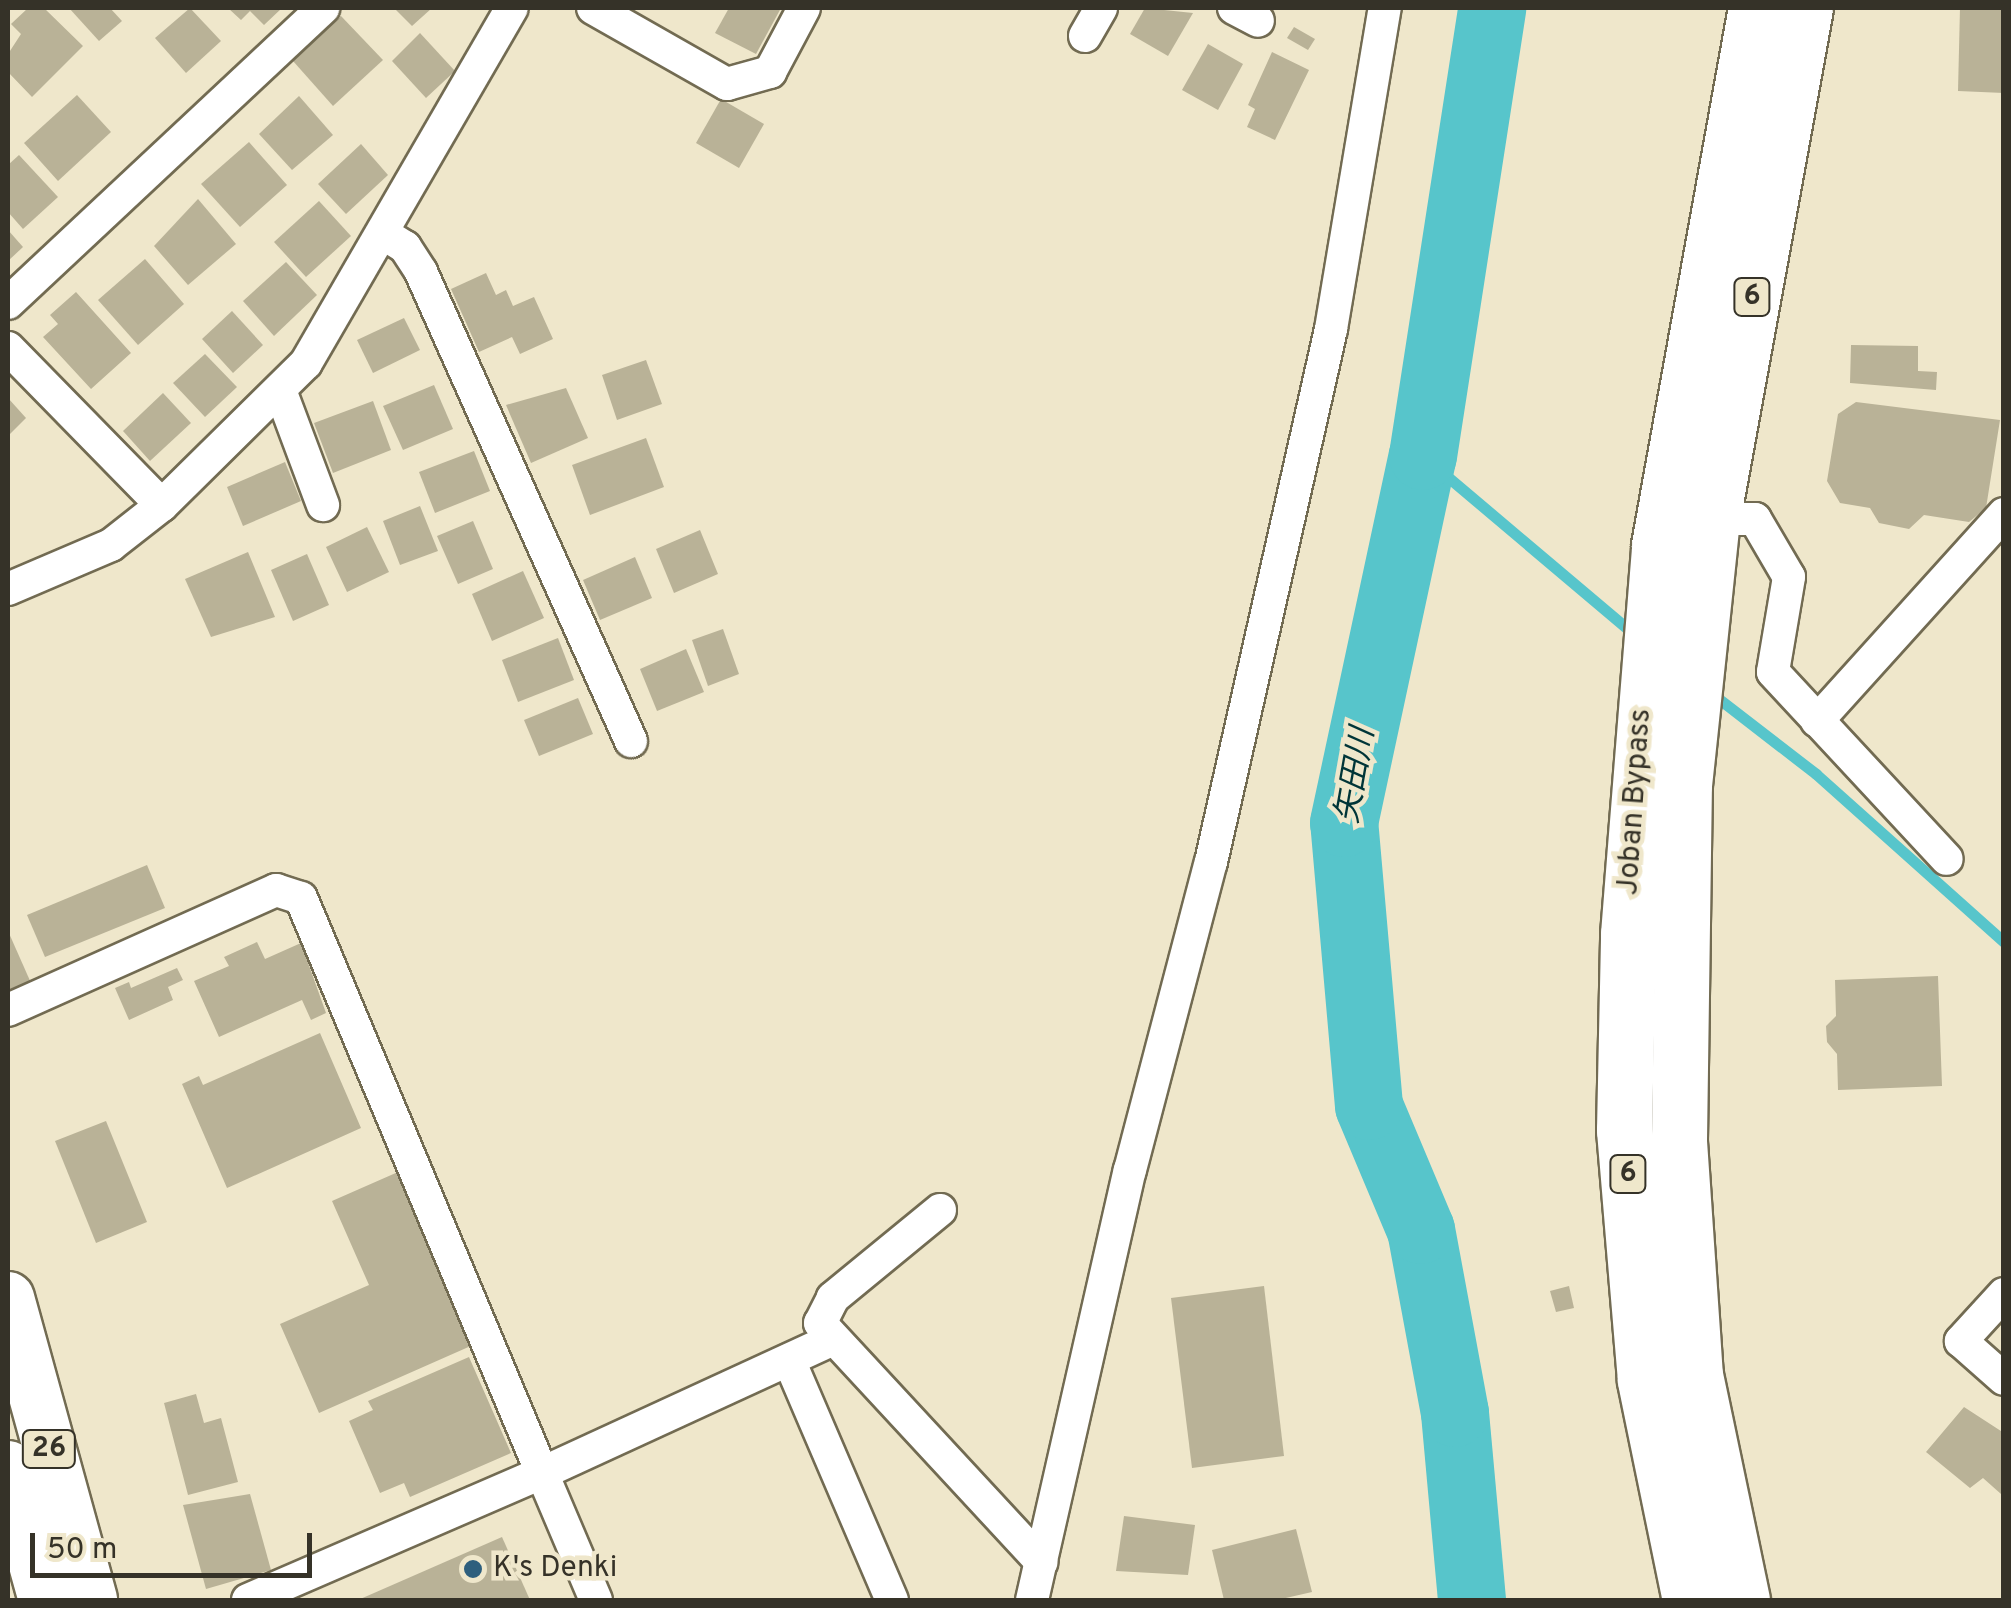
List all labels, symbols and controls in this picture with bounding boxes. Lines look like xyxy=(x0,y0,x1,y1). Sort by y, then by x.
road number: 6 xyxy=(1732,274,1772,320)
street label: Joban Bypass xyxy=(1612,708,1660,896)
water label: 矢田川 xyxy=(1330,725,1384,827)
road number: 6 xyxy=(1608,1151,1648,1197)
road number: 26 xyxy=(22,1426,76,1472)
scale bar xyxy=(35,1513,318,1575)
text: 50 m xyxy=(47,1532,117,1569)
place label: K's Denki xyxy=(493,1551,617,1587)
marker: K's Denki xyxy=(462,1558,484,1580)

